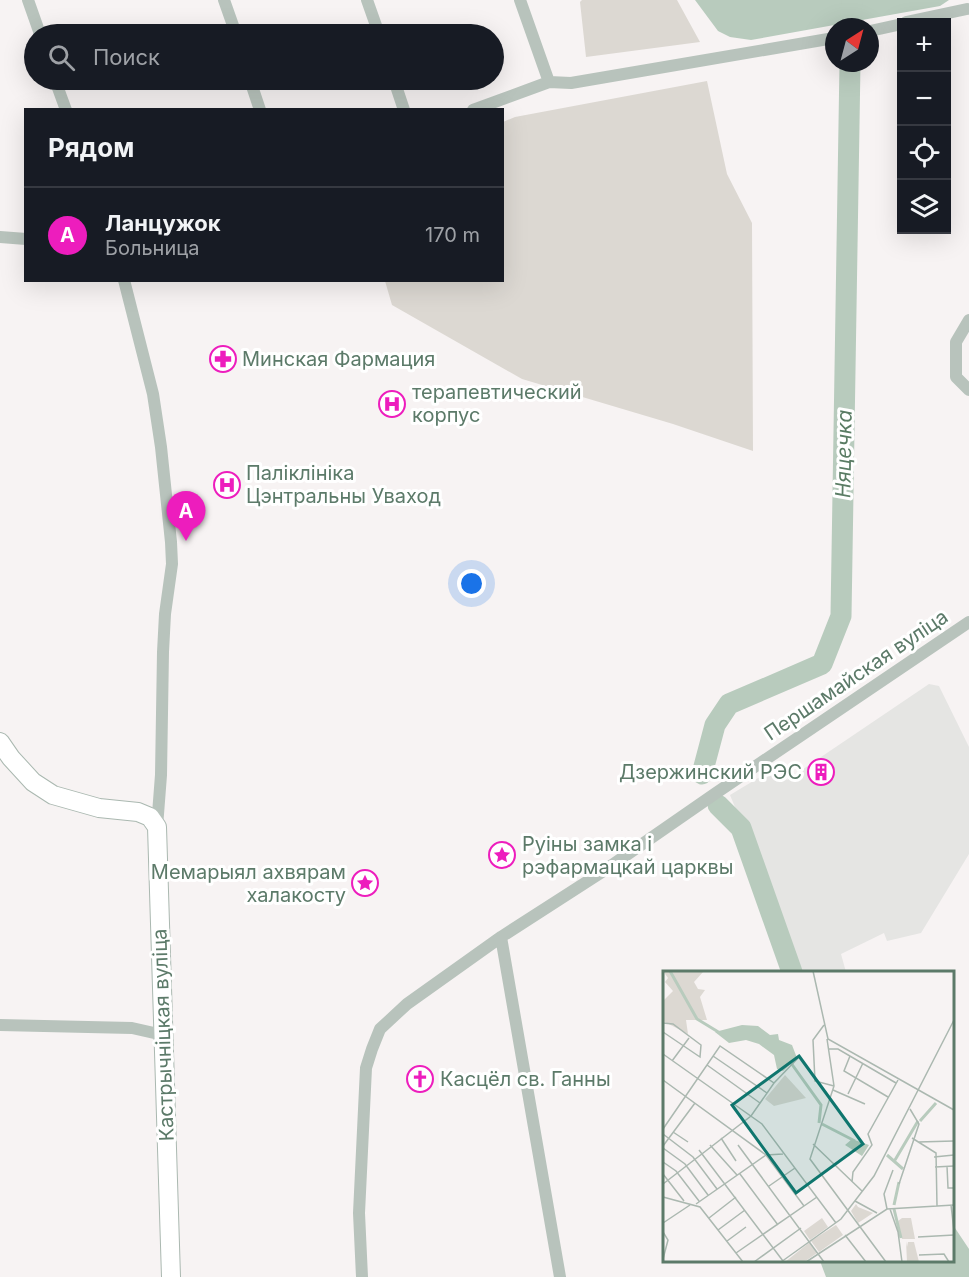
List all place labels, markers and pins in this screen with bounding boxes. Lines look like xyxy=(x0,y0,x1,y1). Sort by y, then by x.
pharmacy icon: Минская Фармация xyxy=(208,344,238,374)
place label: Минская Фармация xyxy=(242,347,435,371)
place label: терапевтический корпус xyxy=(412,380,582,427)
hospital icon: терапевтический корпус xyxy=(377,389,407,419)
place label: Паліклініка Цэнтральны Уваход xyxy=(246,461,441,508)
hospital icon: Паліклініка Цэнтральны Уваход xyxy=(212,470,242,500)
pin: A xyxy=(166,492,206,541)
building icon: Дзержинский РЭС xyxy=(806,757,836,787)
place label: Дзержинский РЭС xyxy=(619,760,802,784)
place label: Руіны замка і рэфармацкай царквы xyxy=(522,832,733,879)
place icon: Руіны замка і рэфармацкай царквы xyxy=(487,840,517,870)
place label: Мемарыял ахвярам халакосту xyxy=(151,860,346,907)
place icon: Мемарыял ахвярам халакосту xyxy=(350,868,380,898)
church icon: Касцёл св. Ганны xyxy=(405,1064,435,1094)
place label: Касцёл св. Ганны xyxy=(440,1067,611,1091)

